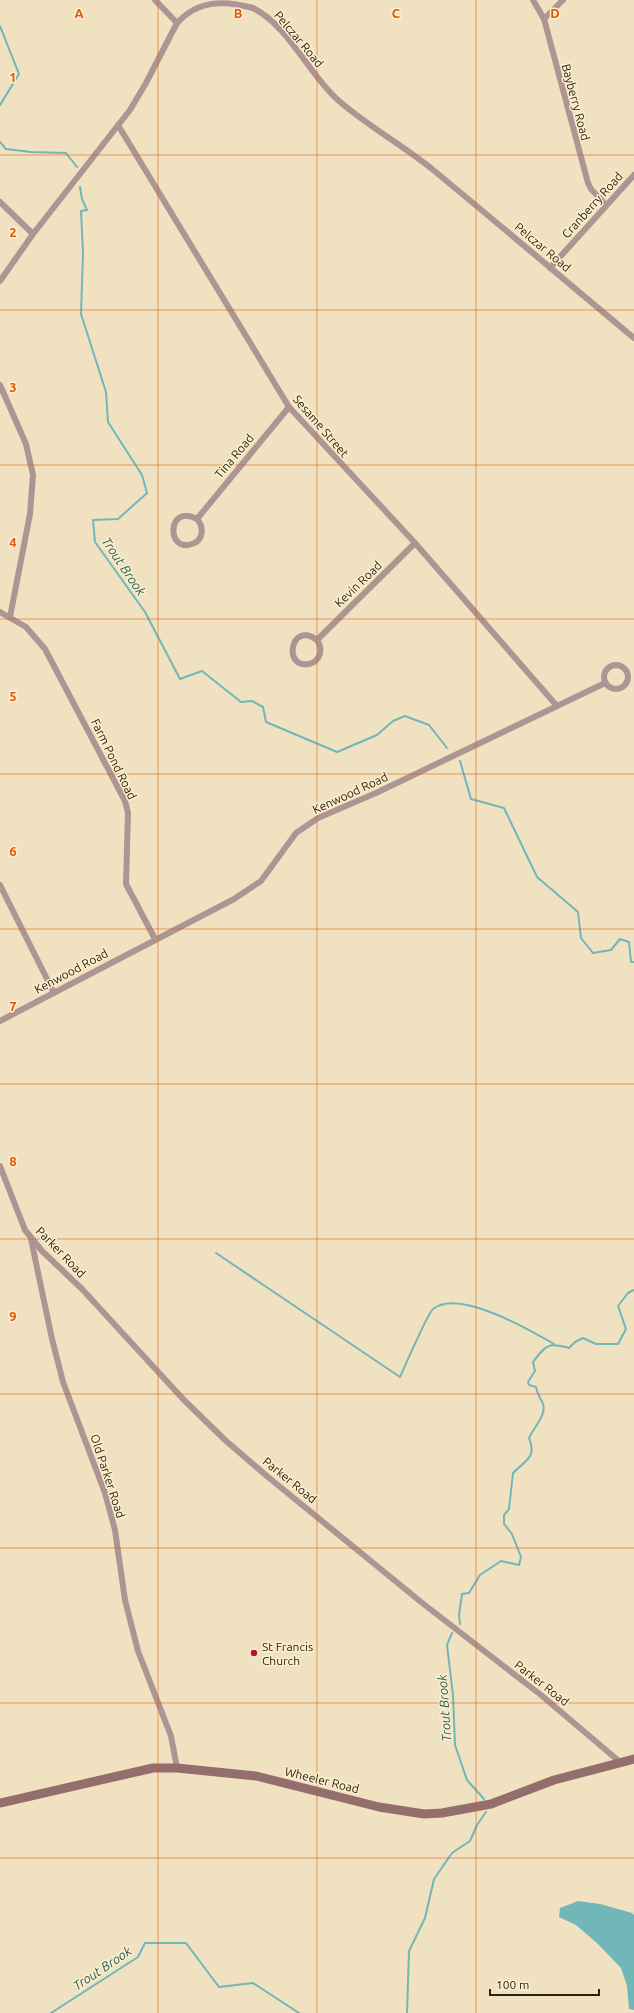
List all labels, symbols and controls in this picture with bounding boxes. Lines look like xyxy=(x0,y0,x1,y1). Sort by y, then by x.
text: A xyxy=(74,6,84,20)
text: B xyxy=(234,6,243,20)
text: C xyxy=(392,6,401,20)
text: D xyxy=(550,6,560,20)
street label: Pelczar Road xyxy=(272,8,326,70)
street label: Bayberry Road xyxy=(560,62,592,142)
text: 1 xyxy=(9,70,17,84)
street label: Cranberry Road xyxy=(559,169,625,241)
street label: Pelczar Road xyxy=(512,220,574,274)
text: 2 xyxy=(9,225,17,239)
text: 3 xyxy=(9,380,17,394)
street label: Sesame Street xyxy=(291,392,352,460)
street label: Tina Road xyxy=(212,431,256,481)
water label: Trout Brook xyxy=(99,534,149,598)
text: 4 xyxy=(9,535,17,549)
street label: Kevin Road xyxy=(332,559,384,609)
text: 5 xyxy=(9,689,17,703)
street label: Farm Pond Road xyxy=(89,717,139,801)
street label: Kenwood Road xyxy=(310,770,390,816)
text: 6 xyxy=(9,844,17,858)
street label: Kenwood Road xyxy=(32,946,110,996)
text: 7 xyxy=(9,999,17,1013)
text: 8 xyxy=(9,1154,17,1168)
street label: Parker Road xyxy=(34,1224,88,1280)
text: 9 xyxy=(9,1309,17,1323)
street label: Old Parker Road xyxy=(88,1432,128,1520)
street label: Parker Road xyxy=(261,1454,319,1506)
place label: St Francis Church xyxy=(262,1640,313,1667)
marker: St Francis Church xyxy=(249,1648,259,1658)
street label: Parker Road xyxy=(512,1658,572,1708)
water label: Trout Brook xyxy=(435,1674,453,1742)
street label: Wheeler Road xyxy=(284,1765,360,1795)
water label: Trout Brook xyxy=(70,1943,134,1993)
scale bar xyxy=(490,1971,599,1997)
text: 100 m xyxy=(496,1978,529,1991)

